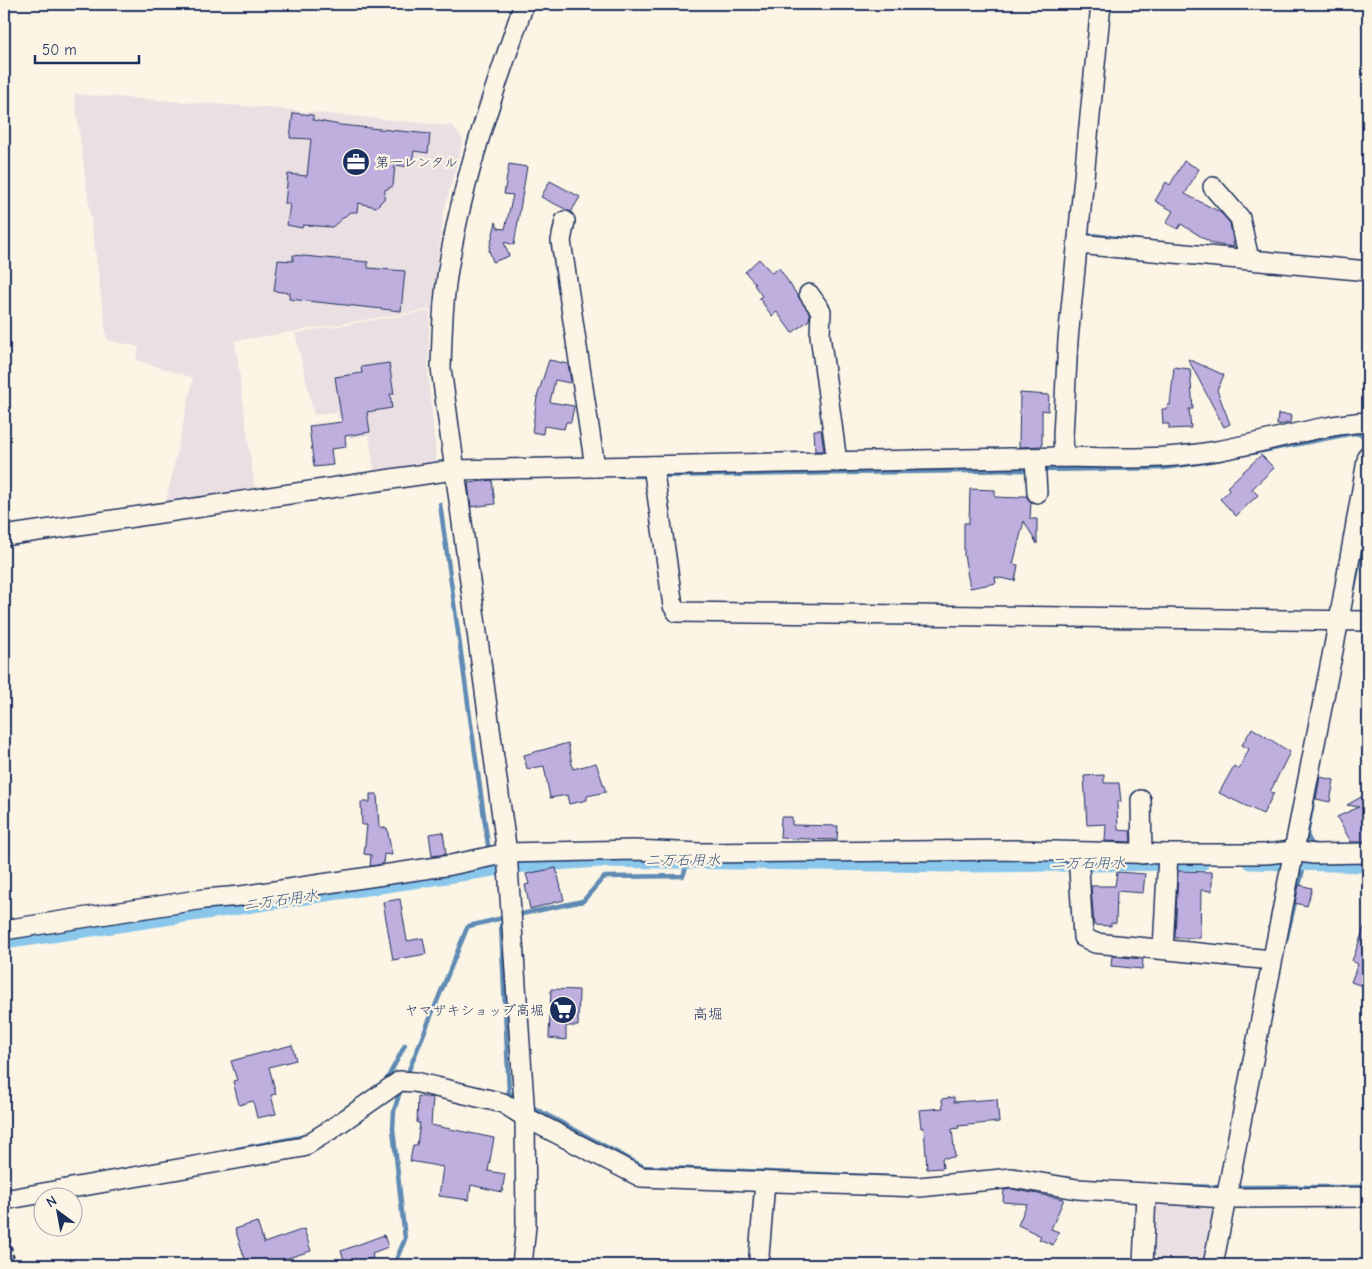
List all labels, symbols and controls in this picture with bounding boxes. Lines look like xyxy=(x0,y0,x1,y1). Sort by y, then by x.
scale bar xyxy=(35,32,139,64)
text: 50 m xyxy=(42,41,77,59)
office icon: 第一レンタル xyxy=(341,147,371,177)
place label: 第一レンタル xyxy=(375,154,458,171)
water label: 二万石用水 xyxy=(645,851,721,869)
water label: 二万石用水 xyxy=(1050,854,1126,872)
water label: 二万石用水 xyxy=(243,886,319,914)
supermarket icon: ヤマザキショップ高堀 xyxy=(548,995,578,1025)
place label: ヤマザキショップ高堀 xyxy=(405,1002,544,1019)
district label: 高堀 xyxy=(693,1005,723,1023)
north arrow xyxy=(32,1186,82,1236)
text: N xyxy=(43,1192,60,1211)

